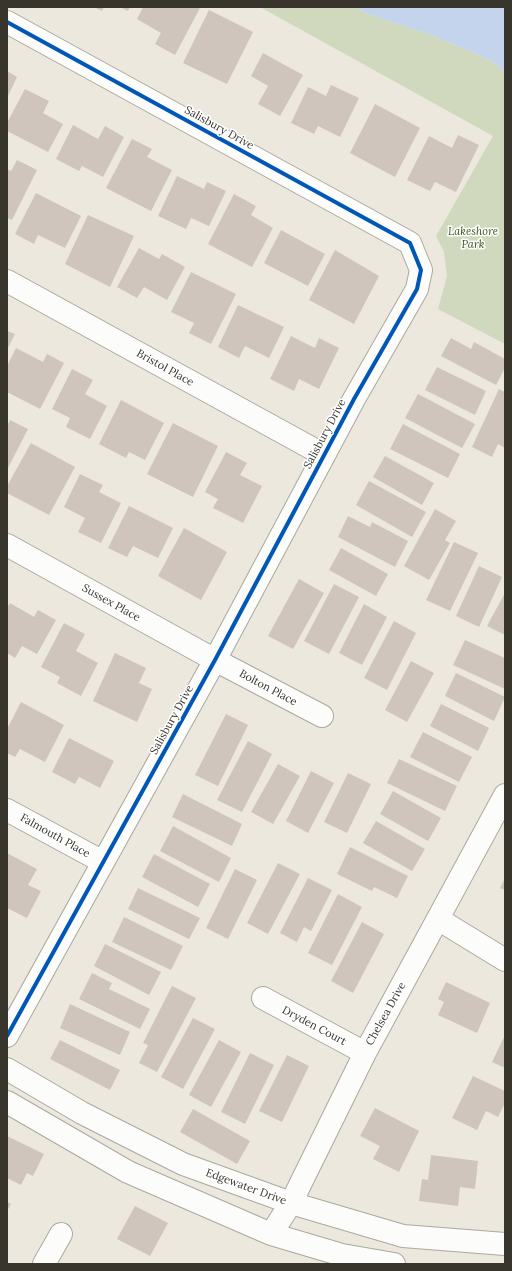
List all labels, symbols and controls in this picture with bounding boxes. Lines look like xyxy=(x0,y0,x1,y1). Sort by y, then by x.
street label: Salisbury Drive xyxy=(182,104,256,152)
park label: Lakeshore Park xyxy=(448,225,498,251)
street label: Bristol Place xyxy=(134,347,196,389)
street label: Salisbury Drive xyxy=(301,397,349,471)
street label: Sussex Place xyxy=(80,582,142,624)
street label: Bolton Place xyxy=(237,667,299,709)
street label: Salisbury Drive xyxy=(148,683,196,757)
street label: Falmouth Place xyxy=(18,811,92,861)
street label: Chelsea Drive xyxy=(363,980,409,1048)
street label: Dryden Court xyxy=(280,1004,348,1048)
street label: Edgewater Drive xyxy=(204,1166,288,1208)

